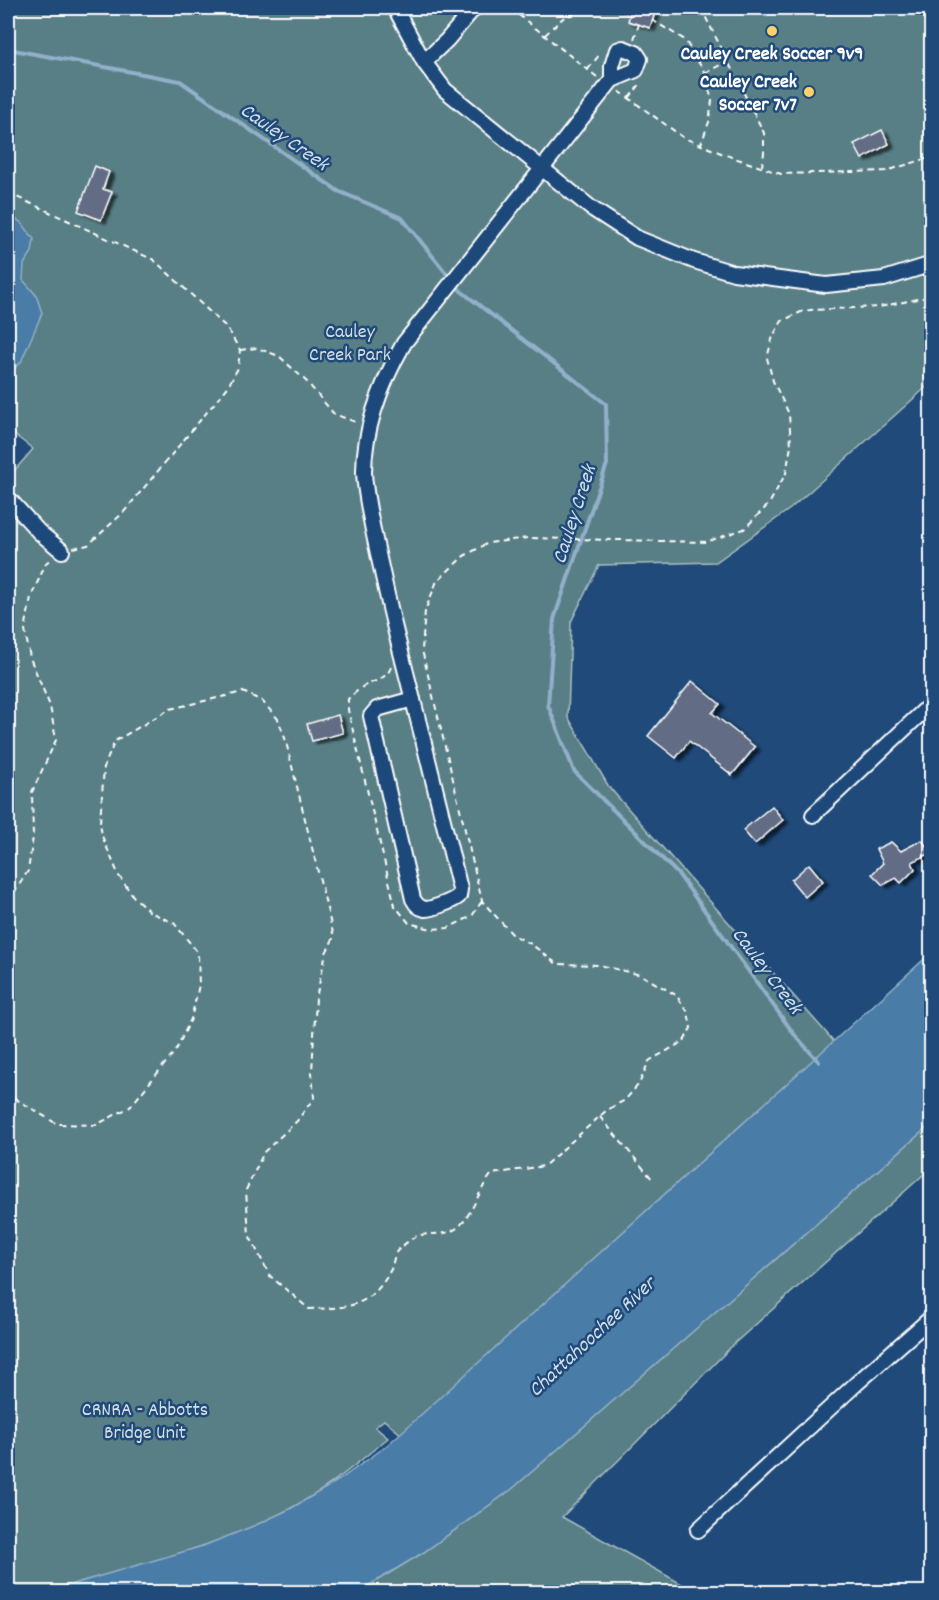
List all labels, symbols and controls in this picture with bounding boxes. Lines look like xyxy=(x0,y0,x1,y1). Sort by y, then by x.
marker: Cauley Creek Soccer 9v9 xyxy=(765,24,779,38)
place label: Cauley Creek Soccer 9v9 xyxy=(680,41,864,69)
place label: Cauley Creek Soccer 7v7 xyxy=(700,69,797,120)
marker: Cauley Creek Soccer 7v7 xyxy=(802,85,816,99)
water label: Cauley Creek xyxy=(233,97,336,181)
park label: Cauley Creek Park xyxy=(309,319,391,370)
water label: Cauley Creek xyxy=(546,459,607,568)
water label: Cauley Creek xyxy=(723,922,810,1023)
water label: Chattahoochee River xyxy=(523,1270,665,1405)
park label: CRNRA - Abbotts Bridge Unit xyxy=(82,1397,208,1448)

